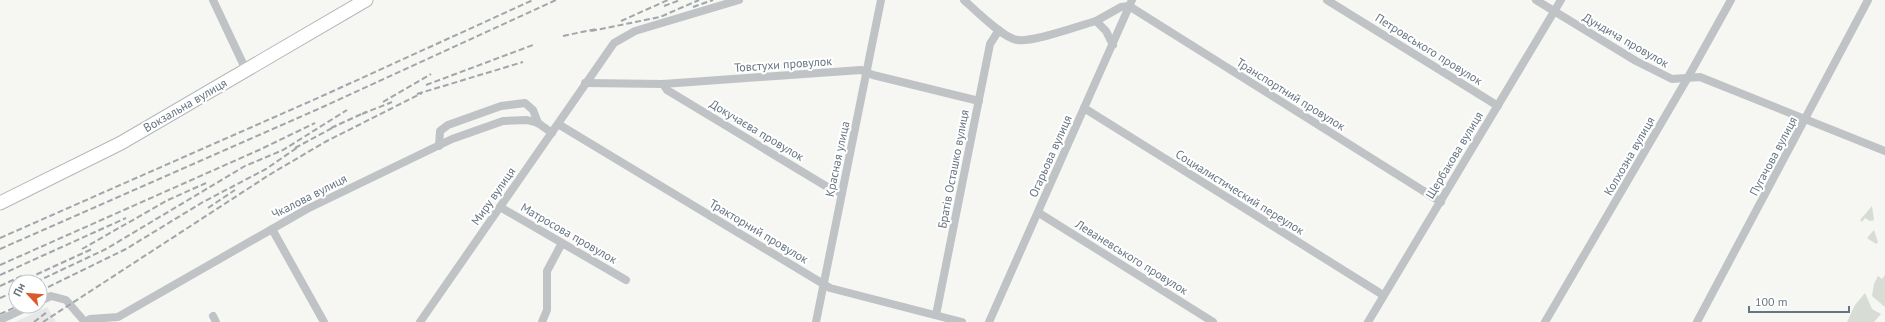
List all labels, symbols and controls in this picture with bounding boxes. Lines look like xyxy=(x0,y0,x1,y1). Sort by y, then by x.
street label: Дундича провулок xyxy=(1580,9,1672,71)
street label: Петровського провулок xyxy=(1373,10,1486,88)
street label: Товстухи провулок xyxy=(734,53,833,75)
street label: Транспортний провулок xyxy=(1234,54,1348,134)
street label: Вокзальна вулиця xyxy=(141,75,229,135)
street label: Докучаєва провулок xyxy=(707,96,807,164)
street label: Братів Осташко вулиця xyxy=(934,108,972,230)
street label: Щербакова вулиця xyxy=(1422,109,1486,201)
street label: Огарьова вулиця xyxy=(1025,113,1075,199)
street label: Колхозна вулиця xyxy=(1600,114,1658,198)
street label: Пугачова вулиця xyxy=(1746,114,1800,198)
street label: Красная улица xyxy=(822,120,852,198)
street label: Социалистический переулок xyxy=(1173,146,1307,238)
street label: Миру вулиця xyxy=(468,164,518,228)
street label: Чкалова вулиця xyxy=(269,171,349,221)
street label: Тракторний провулок xyxy=(707,196,811,267)
street label: Матросова провулок xyxy=(518,199,620,267)
street label: Леваневського провулок xyxy=(1072,216,1191,298)
north arrow xyxy=(8,274,48,314)
text: Пн xyxy=(10,281,28,298)
scale bar xyxy=(1749,288,1849,314)
text: 100 m xyxy=(1755,294,1788,309)

